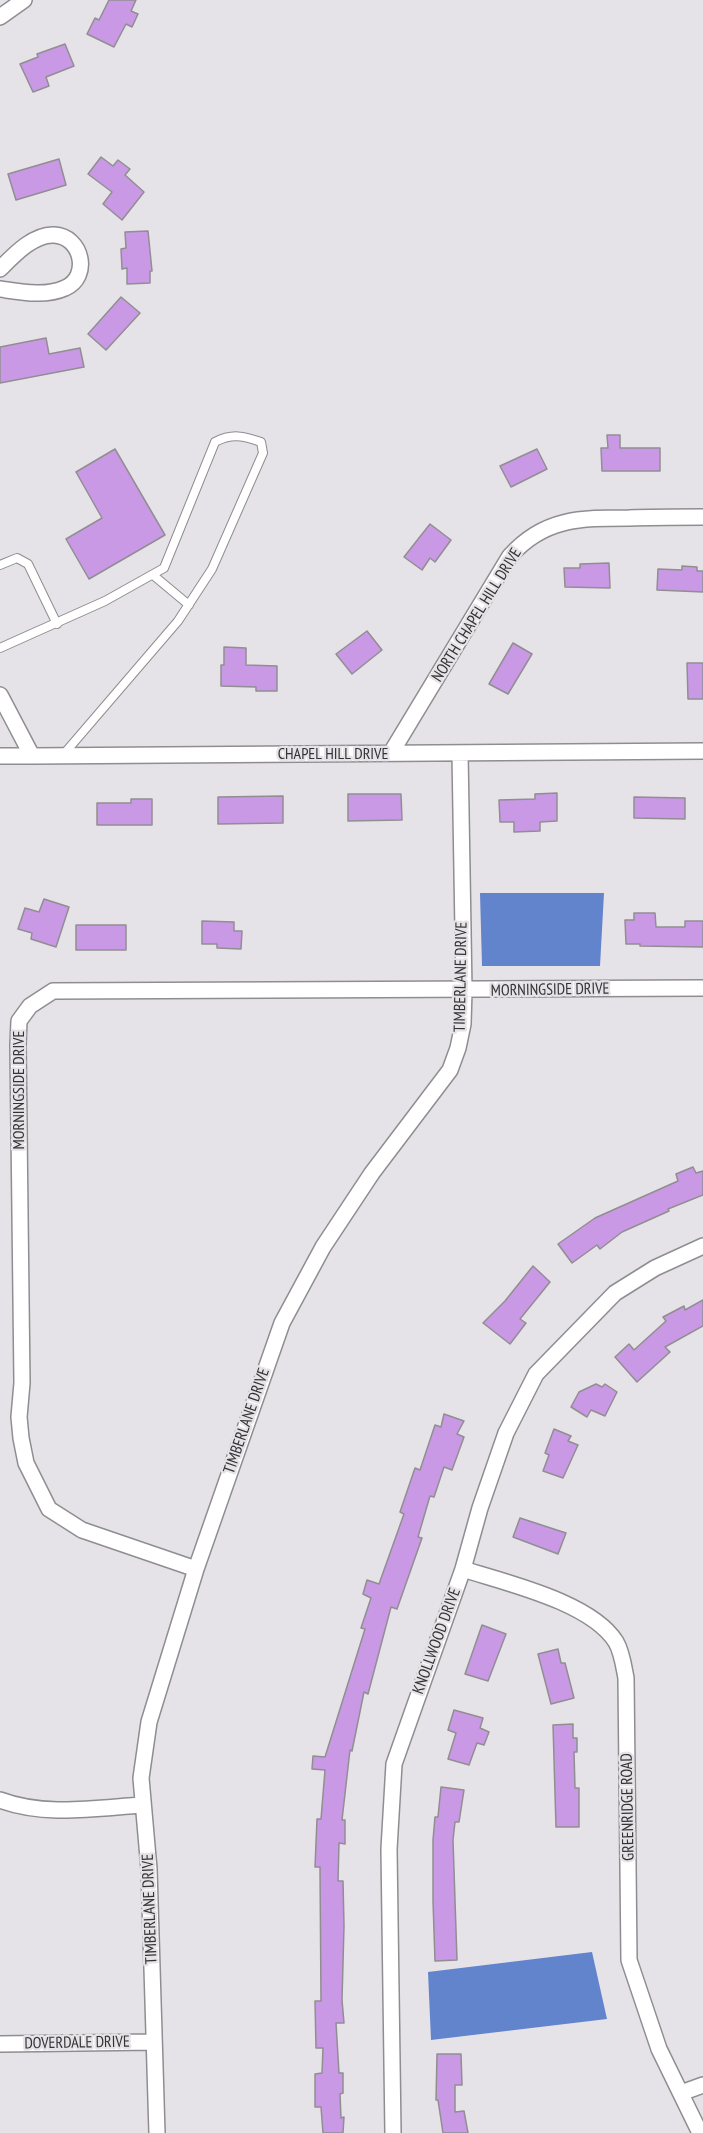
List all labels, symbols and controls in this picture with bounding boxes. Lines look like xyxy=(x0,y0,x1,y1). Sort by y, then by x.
street label: NORTH CHAPEL HILL DRIVE xyxy=(428,545,526,685)
street label: CHAPEL HILL DRIVE xyxy=(278,744,388,764)
street label: TIMBERLANE DRIVE xyxy=(450,922,472,1032)
street label: MORNINGSIDE DRIVE xyxy=(490,979,610,1001)
street label: MORNINGSIDE DRIVE xyxy=(9,1031,29,1149)
street label: TIMBERLANE DRIVE xyxy=(220,1366,274,1476)
street label: KNOLLWOOD DRIVE xyxy=(409,1585,465,1697)
street label: GREENRIDGE ROAD xyxy=(617,1753,639,1861)
street label: TIMBERLANE DRIVE xyxy=(138,1853,162,1965)
street label: DOVERDALE DRIVE xyxy=(24,2032,130,2054)

